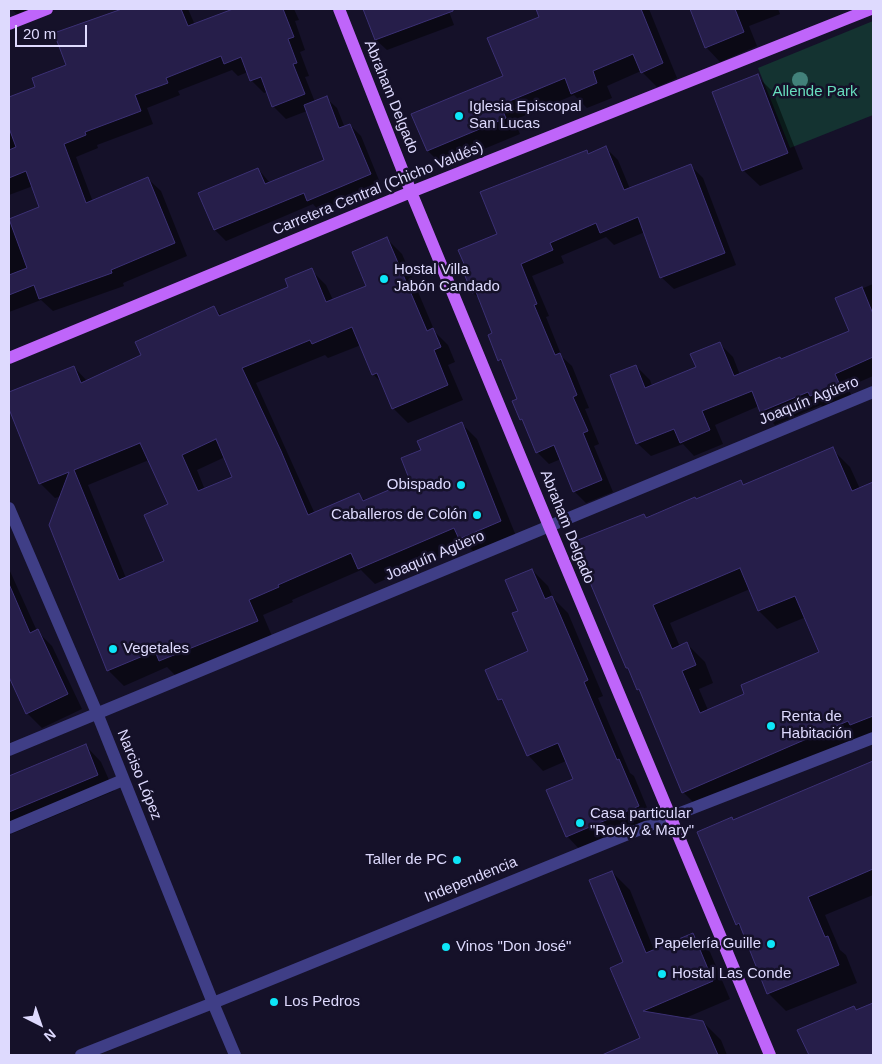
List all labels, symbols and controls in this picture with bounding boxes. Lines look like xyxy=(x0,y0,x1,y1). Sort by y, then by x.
scale bar xyxy=(18,15,90,47)
text: 20 m xyxy=(23,25,56,42)
street label: Abraham Delgado xyxy=(360,38,422,156)
park label: Allende Park xyxy=(772,83,858,101)
place label: Iglesia Episcopal San Lucas xyxy=(469,98,582,133)
marker: Iglesia Episcopal San Lucas xyxy=(453,110,465,122)
street label: Carretera Central (Chicho Valdés) xyxy=(270,138,486,240)
place label: Hostal Villa Jabón Candado xyxy=(394,261,500,296)
marker: Hostal Villa Jabón Candado xyxy=(378,273,390,285)
street label: Joaquín Agüero xyxy=(757,373,861,429)
street label: Abraham Delgado xyxy=(536,468,598,586)
place label: Obispado xyxy=(387,476,451,494)
marker: Obispado xyxy=(455,479,467,491)
place label: Caballeros de Colón xyxy=(331,506,467,524)
marker: Caballeros de Colón xyxy=(471,509,483,521)
street label: Joaquín Agüero xyxy=(383,527,487,585)
place label: Vegetales xyxy=(123,640,189,658)
marker: Vegetales xyxy=(107,643,119,655)
place label: Renta de Habitación xyxy=(781,708,852,743)
marker: Renta de Habitación xyxy=(765,720,777,732)
street label: Narciso López xyxy=(113,727,165,823)
place label: Casa particular "Rocky & Mary" xyxy=(590,805,694,840)
marker: Casa particular "Rocky & Mary" xyxy=(574,817,586,829)
place label: Taller de PC xyxy=(365,851,447,869)
street label: Independencia xyxy=(422,853,520,907)
marker: Taller de PC xyxy=(451,854,463,866)
place label: Papelería Guille xyxy=(654,935,761,953)
place label: Vinos "Don José" xyxy=(456,938,571,956)
marker: Papelería Guille xyxy=(765,938,777,950)
marker: Vinos "Don José" xyxy=(440,941,452,953)
place label: Hostal Las Conde xyxy=(672,965,791,983)
marker: Hostal Las Conde xyxy=(656,968,668,980)
place label: Los Pedros xyxy=(284,993,360,1011)
marker: Los Pedros xyxy=(268,996,280,1008)
north arrow xyxy=(15,999,65,1049)
text: N xyxy=(41,1026,59,1045)

